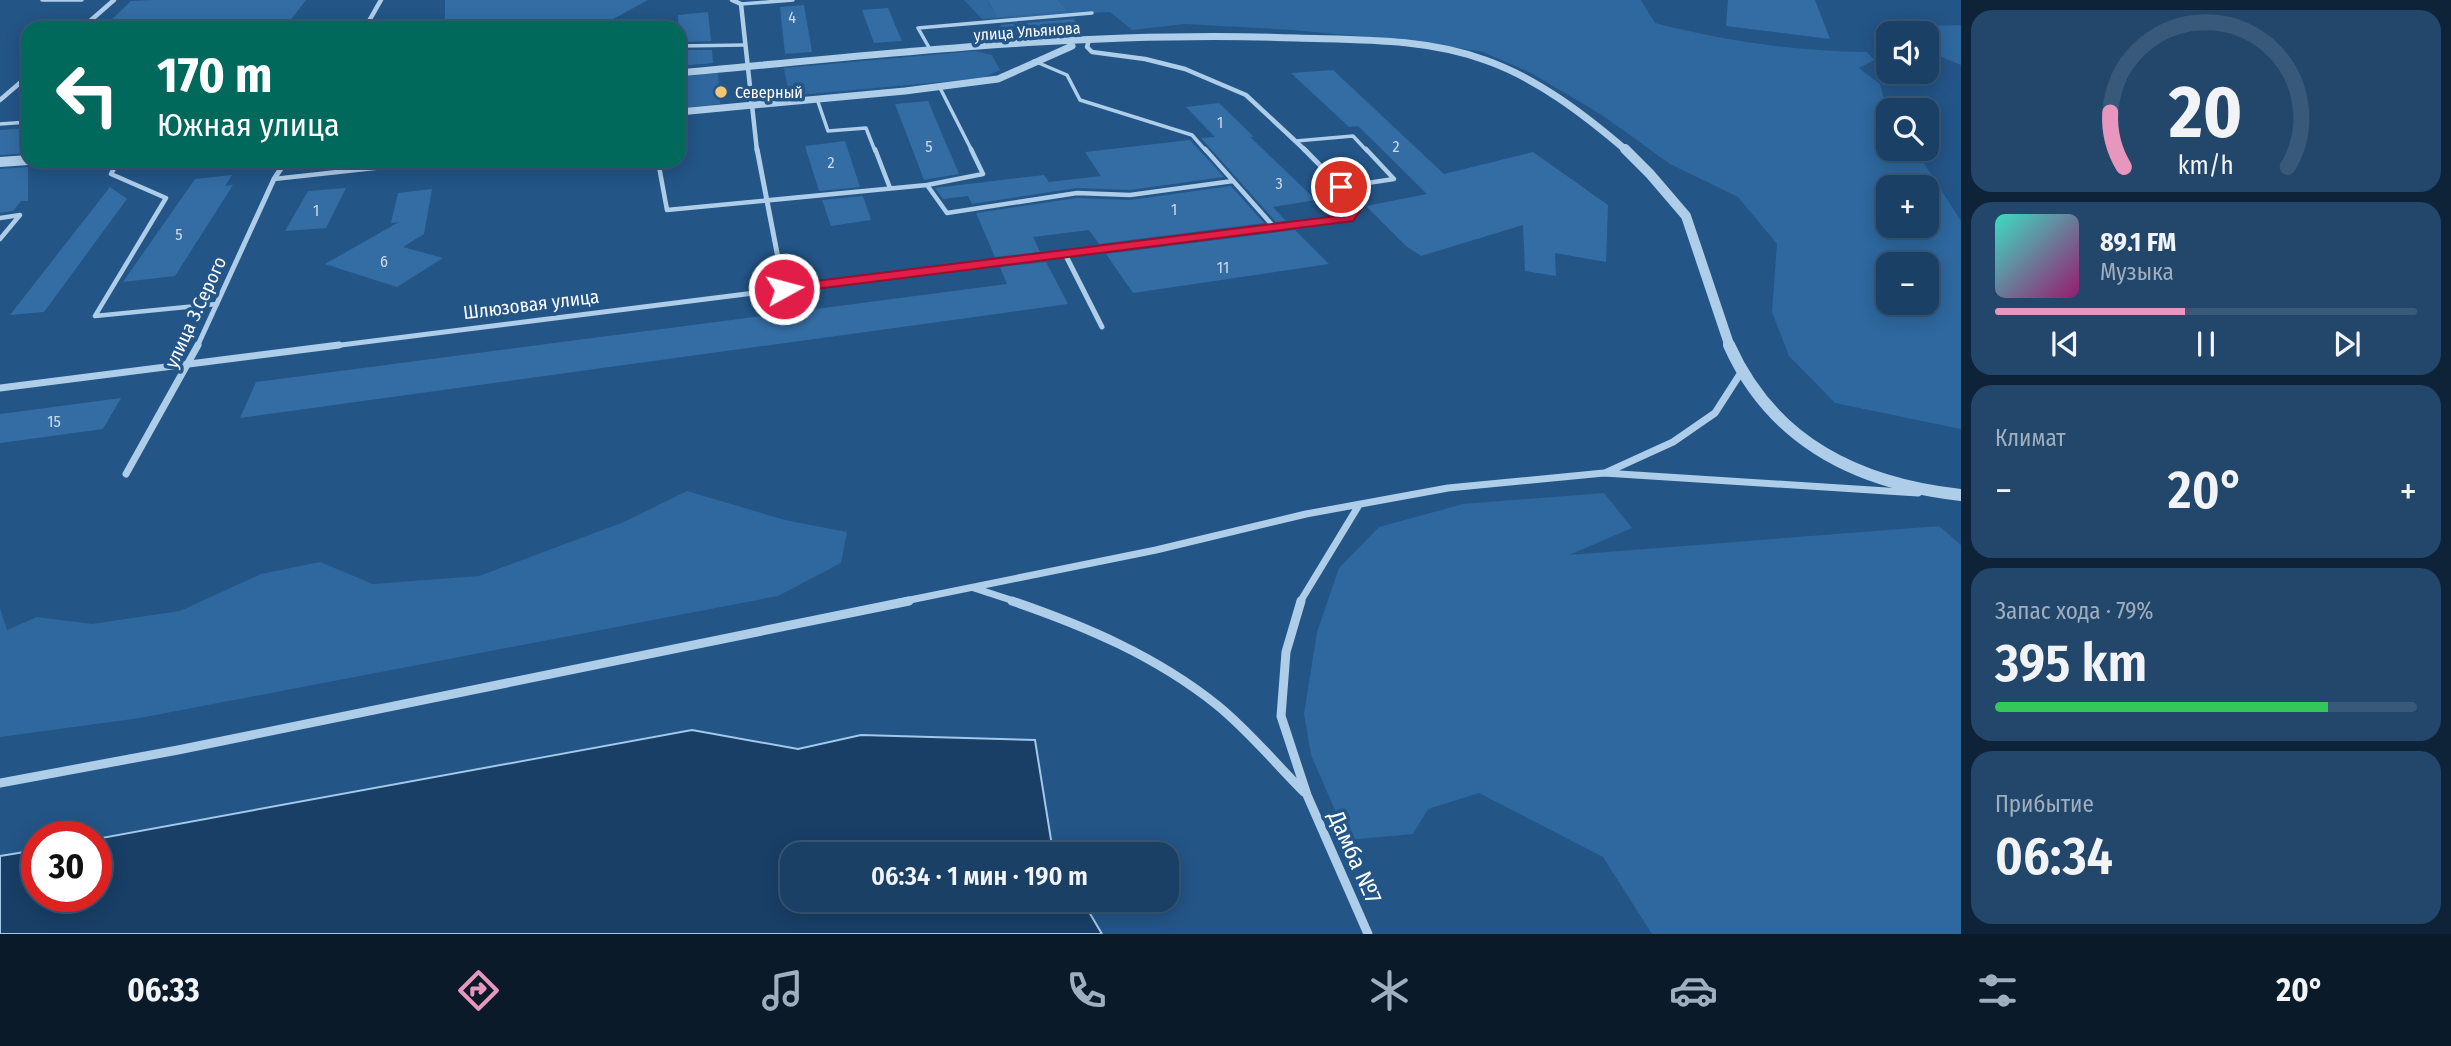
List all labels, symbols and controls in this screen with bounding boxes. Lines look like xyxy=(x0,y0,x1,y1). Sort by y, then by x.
house number: 4 xyxy=(788,8,796,27)
street label: улица Ульянова xyxy=(973,18,1081,45)
map controls xyxy=(1876,21,1939,315)
button: sound xyxy=(1876,21,1939,84)
text: 170 m xyxy=(157,46,273,105)
icon: left xyxy=(42,49,133,140)
text: 20 xyxy=(2168,69,2243,156)
place label: Северный xyxy=(735,83,803,102)
marker: Северный xyxy=(713,84,729,100)
button: search xyxy=(1876,98,1939,161)
text: Южная улица xyxy=(157,106,340,144)
house number: 1 xyxy=(1217,113,1223,132)
house number: 5 xyxy=(925,137,933,156)
house number: 2 xyxy=(1392,137,1400,156)
text: km/h xyxy=(2178,151,2234,181)
house number: 2 xyxy=(827,153,835,172)
pin xyxy=(1311,157,1371,217)
icon: arrive xyxy=(1322,168,1360,206)
house number: 3 xyxy=(1275,174,1283,193)
button: + xyxy=(1876,175,1939,238)
house number: 1 xyxy=(1171,200,1177,219)
house number: 1 xyxy=(313,201,319,220)
house number: 5 xyxy=(175,225,183,244)
text: 89.1 FM xyxy=(2100,227,2176,258)
house number: 6 xyxy=(380,252,388,271)
position arrow xyxy=(747,252,821,326)
button: − xyxy=(1876,252,1939,315)
street label: улица З.Серого xyxy=(160,253,231,372)
house number: 11 xyxy=(1217,258,1229,277)
text: Музыка xyxy=(2100,258,2174,286)
street label: Шлюзовая улица xyxy=(462,285,600,324)
icon: previous xyxy=(2046,325,2084,363)
icon: pause xyxy=(2187,325,2225,363)
icon: next xyxy=(2328,325,2366,363)
house number: 15 xyxy=(47,412,61,431)
text: Климат xyxy=(1995,424,2066,452)
text: 20° xyxy=(2168,459,2244,522)
text: − xyxy=(1995,468,2012,514)
text: + xyxy=(2400,468,2417,514)
text: Запас хода · 79% xyxy=(1995,597,2154,625)
text: 395 km xyxy=(1995,632,2147,695)
text: Прибытие xyxy=(1995,790,2094,818)
street label: Дамба №7 xyxy=(1322,805,1388,908)
speed limit sign: 30 xyxy=(21,821,112,912)
text: 06:34 xyxy=(1995,825,2113,888)
text: 06:34 · 1 мин · 190 m xyxy=(871,861,1088,892)
icon: directions xyxy=(454,966,503,1015)
icon: music xyxy=(758,966,807,1015)
icon: phone xyxy=(1062,966,1111,1015)
icon: climate xyxy=(1365,966,1414,1015)
icon: car xyxy=(1669,966,1718,1015)
icon: filters xyxy=(1973,966,2022,1015)
text: 06:33 xyxy=(127,971,200,1009)
text: 20° xyxy=(2276,971,2324,1009)

